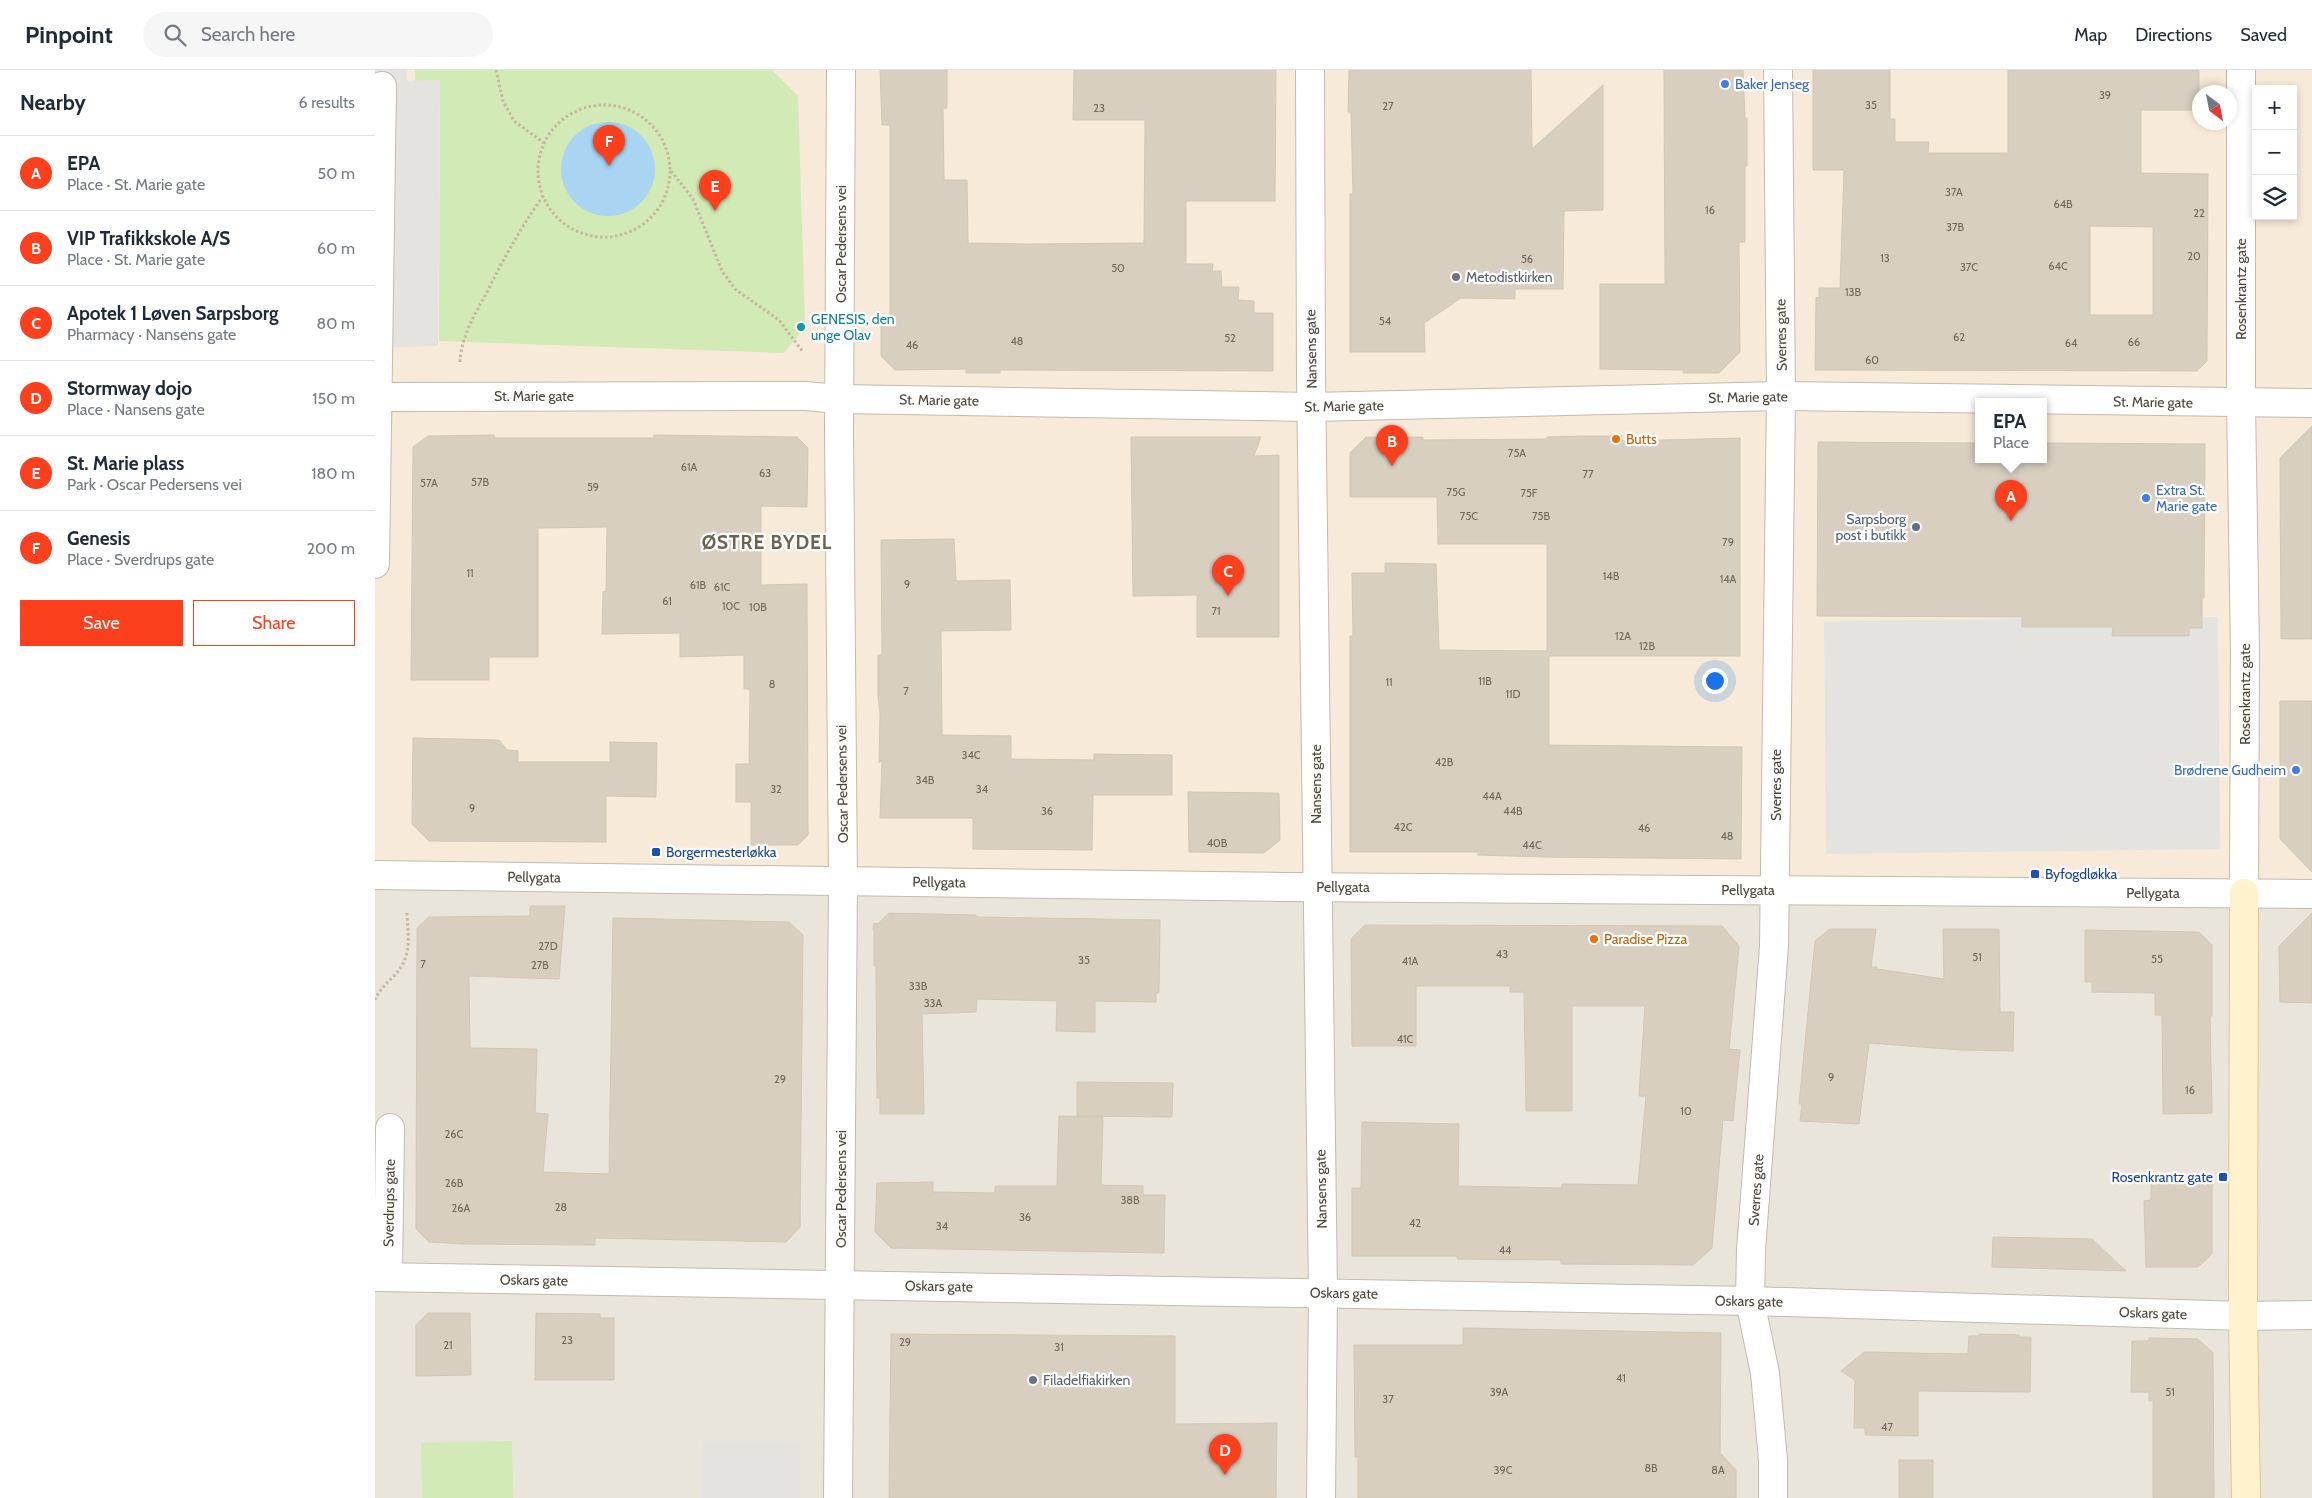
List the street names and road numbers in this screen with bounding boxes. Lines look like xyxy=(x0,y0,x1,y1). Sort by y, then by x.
street label: Oscar Pedersens vei xyxy=(832,185,850,303)
street label: Rosenkrantz gate xyxy=(2232,238,2250,340)
street label: Sverres gate xyxy=(1771,299,1791,371)
street label: Nansens gate xyxy=(1301,309,1321,389)
street label: St. Marie gate xyxy=(494,387,574,405)
street label: St. Marie gate xyxy=(1708,387,1788,407)
street label: St. Marie gate xyxy=(899,390,979,410)
street label: St. Marie gate xyxy=(2113,392,2193,412)
street label: St. Marie gate xyxy=(1304,396,1384,416)
street label: Rosenkrantz gate xyxy=(2236,643,2254,745)
street label: Oscar Pedersens vei xyxy=(832,725,852,843)
street label: Nansens gate xyxy=(1307,744,1325,824)
street label: Sverres gate xyxy=(1767,749,1785,821)
street label: Pellygata xyxy=(507,868,561,886)
street label: Pellygata xyxy=(912,873,966,891)
street label: Pellygata xyxy=(1316,878,1370,896)
street label: Pellygata xyxy=(1721,881,1775,899)
street label: Pellygata xyxy=(2126,884,2180,902)
street label: Oscar Pedersens vei xyxy=(832,1130,850,1248)
street label: Nansens gate xyxy=(1311,1149,1331,1229)
street label: Sverres gate xyxy=(1745,1153,1767,1227)
street label: Sverdrups gate xyxy=(379,1159,399,1247)
street label: Oskars gate xyxy=(500,1270,568,1290)
street label: Oskars gate xyxy=(905,1276,973,1296)
street label: Oskars gate xyxy=(1310,1283,1378,1303)
street label: Oskars gate xyxy=(1715,1291,1783,1311)
street label: Oskars gate xyxy=(2119,1303,2187,1323)

